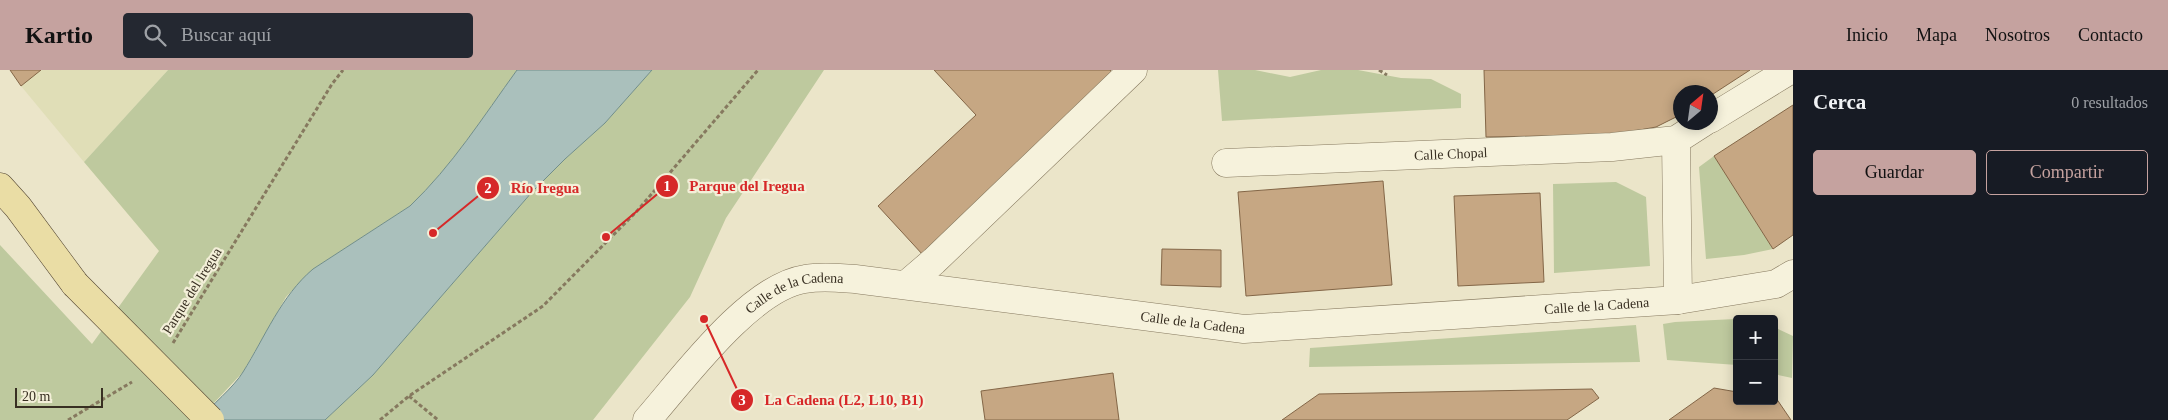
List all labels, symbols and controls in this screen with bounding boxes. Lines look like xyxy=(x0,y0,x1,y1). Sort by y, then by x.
search box xyxy=(123,13,473,58)
icon: search xyxy=(141,21,169,49)
text: Kartio xyxy=(25,22,93,48)
text: Buscar aquí xyxy=(181,24,271,45)
text: Inicio xyxy=(1846,25,1888,45)
text: Mapa xyxy=(1916,25,1957,45)
text: Nosotros xyxy=(1985,25,2050,45)
text: Contacto xyxy=(2078,25,2143,45)
north arrow xyxy=(1673,85,1718,130)
text: Cerca xyxy=(1813,90,1866,114)
text: 0 resultados xyxy=(2071,94,2148,111)
street label: Calle Chopal xyxy=(1414,145,1488,163)
button: Guardar xyxy=(1813,150,1976,195)
button: Compartir xyxy=(1986,150,2148,195)
callout: Parque del Iregua xyxy=(654,171,815,201)
callout: Río Iregua xyxy=(475,173,589,203)
text: 1 xyxy=(663,178,671,194)
text: Parque del Iregua xyxy=(689,178,805,194)
text: 2 xyxy=(484,180,492,196)
text: Río Iregua xyxy=(511,180,580,196)
street label: Parque del Iregua xyxy=(159,244,225,337)
street label: Calle de la Cadena xyxy=(742,270,845,316)
street label: Calle de la Cadena xyxy=(1544,294,1651,316)
street label: Calle de la Cadena xyxy=(1140,308,1247,337)
map controls xyxy=(1733,315,1778,405)
button: + xyxy=(1733,315,1778,360)
button: − xyxy=(1733,360,1778,405)
scale bar xyxy=(15,385,102,408)
callout: La Cadena (L2, L10, B1) xyxy=(730,385,934,415)
text: 20 m xyxy=(22,389,50,404)
text: 3 xyxy=(738,392,746,408)
text: La Cadena (L2, L10, B1) xyxy=(764,392,924,409)

